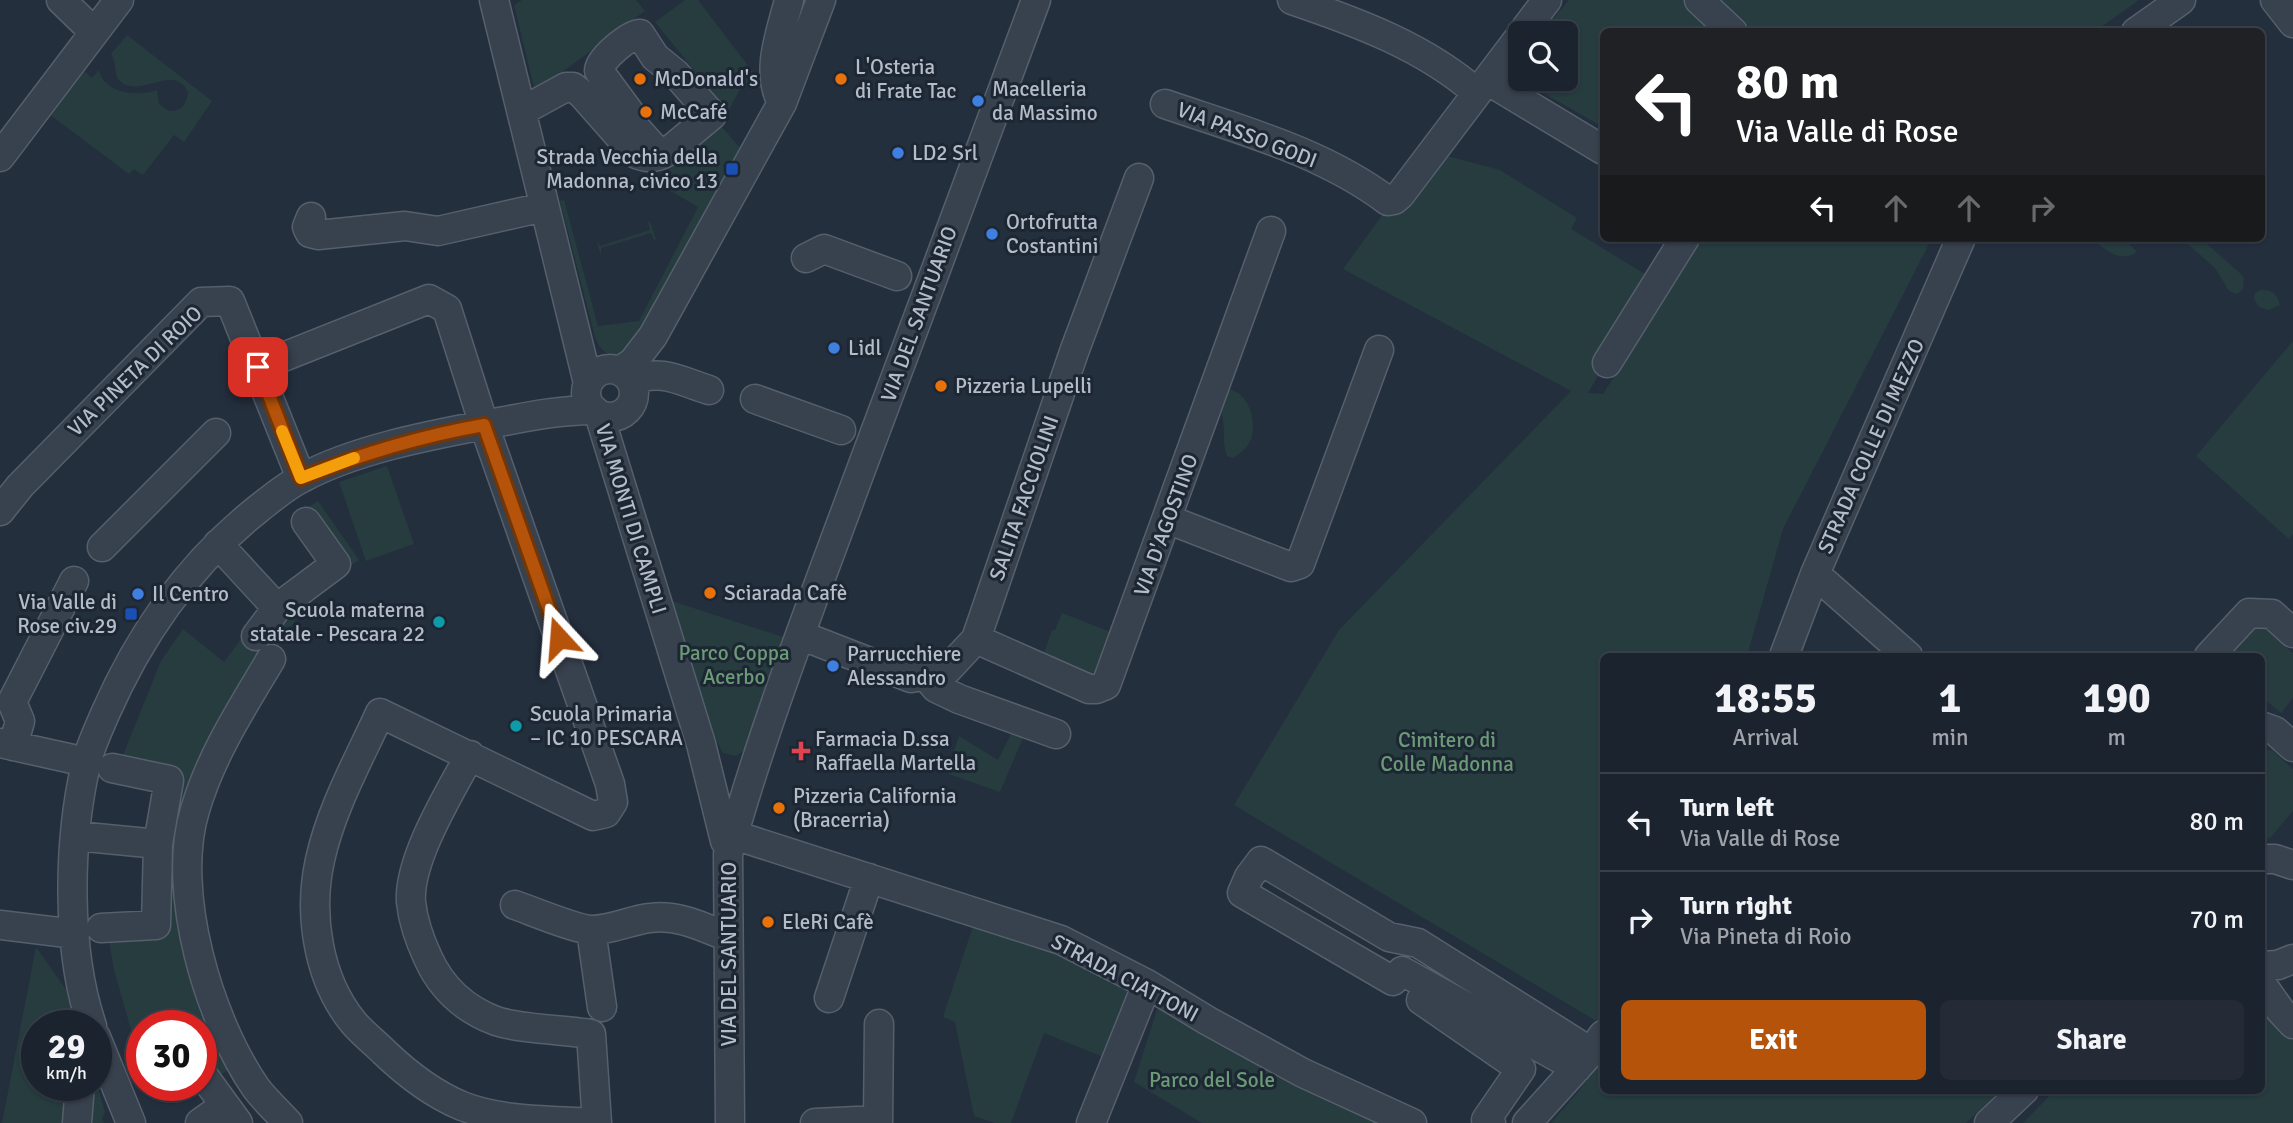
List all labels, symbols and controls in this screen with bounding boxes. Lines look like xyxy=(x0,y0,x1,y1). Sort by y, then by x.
map controls xyxy=(1508,21,1578,91)
button: search xyxy=(1508,21,1578,91)
text: 80 m xyxy=(1736,52,1839,112)
place label: L'Osteria di Frate Tac xyxy=(855,54,956,104)
icon: left xyxy=(1621,56,1712,147)
place label: McDonald's xyxy=(654,66,758,92)
marker: McDonald's xyxy=(632,71,648,87)
marker: L'Osteria di Frate Tac xyxy=(833,71,849,87)
place label: Macelleria da Massimo xyxy=(992,76,1098,126)
marker: Macelleria da Massimo xyxy=(970,93,986,109)
street label: VIA PASSO GODI xyxy=(1173,96,1321,174)
place label: McCafé xyxy=(660,99,727,125)
marker: McCafé xyxy=(638,104,654,120)
text: Via Valle di Rose xyxy=(1736,112,1959,151)
place label: LD2 Srl xyxy=(912,140,978,166)
place label: Strada Vecchia della Madonna, civico 13 xyxy=(536,144,718,194)
marker: LD2 Srl xyxy=(890,145,906,161)
marker: Strada Vecchia della Madonna, civico 13 xyxy=(724,161,740,177)
icon: left xyxy=(1804,189,1842,227)
icon: ahead xyxy=(1877,189,1915,227)
icon: ahead xyxy=(1950,189,1988,227)
icon: right xyxy=(2023,189,2061,227)
place label: Ortofrutta Costantini xyxy=(1006,209,1098,259)
street label: VIA DEL SANTUARIO xyxy=(875,223,963,405)
marker: Ortofrutta Costantini xyxy=(984,226,1000,242)
street label: VIA PINETA DI ROIO xyxy=(62,300,208,442)
place label: Lidl xyxy=(848,335,882,361)
street label: STRADA COLLE DI MEZZO xyxy=(1812,335,1930,557)
pin xyxy=(228,337,288,397)
marker: Lidl xyxy=(826,340,842,356)
icon: arrive xyxy=(239,348,277,386)
place label: Pizzeria Lupelli xyxy=(955,373,1092,399)
marker: Pizzeria Lupelli xyxy=(933,378,949,394)
street label: SALITA FACCIOLINI xyxy=(984,412,1064,584)
street label: VIA MONTI DI CAMPLI xyxy=(590,421,672,617)
street label: VIA D'AGOSTINO xyxy=(1128,450,1204,600)
place label: Sciarada Cafè xyxy=(724,580,847,606)
place label: Il Centro xyxy=(152,581,229,607)
marker: Sciarada Cafè xyxy=(702,585,718,601)
marker: Il Centro xyxy=(130,586,146,602)
place label: Via Valle di Rose civ.29 xyxy=(17,589,117,639)
place label: Scuola materna statale - Pescara 22 xyxy=(250,597,425,647)
position arrow xyxy=(522,601,596,675)
marker: Via Valle di Rose civ.29 xyxy=(123,606,139,622)
marker: Scuola materna statale - Pescara 22 xyxy=(431,614,447,630)
park label: Parco Coppa Acerbo xyxy=(678,640,790,690)
place label: Parrucchiere Alessandro xyxy=(847,641,961,691)
marker: Parrucchiere Alessandro xyxy=(825,658,841,674)
text: 18:55 xyxy=(1714,673,1817,724)
text: 1 xyxy=(1939,673,1961,724)
text: 190 xyxy=(2083,673,2151,724)
place label: Scuola Primaria – IC 10 PESCARA xyxy=(530,701,683,751)
marker: Scuola Primaria – IC 10 PESCARA xyxy=(508,718,524,734)
text: Arrival xyxy=(1733,723,1799,752)
text: min xyxy=(1931,723,1969,752)
text: m xyxy=(2108,723,2126,752)
place label: Farmacia D.ssa Raffaella Martella xyxy=(815,726,976,776)
park label: Cimitero di Colle Madonna xyxy=(1380,727,1514,777)
marker: Farmacia D.ssa Raffaella Martella xyxy=(793,743,809,759)
place label: Pizzeria California (Bracerria) xyxy=(793,783,957,833)
text: Turn left xyxy=(1680,792,1774,824)
marker: Pizzeria California (Bracerria) xyxy=(771,800,787,816)
icon: left xyxy=(1621,803,1659,841)
text: 80 m xyxy=(2189,806,2244,838)
text: Via Valle di Rose xyxy=(1680,824,1840,853)
street label: VIA DEL SANTUARIO xyxy=(716,862,742,1046)
text: Turn right xyxy=(1680,890,1792,922)
icon: right xyxy=(1621,901,1659,939)
text: 70 m xyxy=(2189,904,2244,936)
place label: EleRi Cafè xyxy=(782,909,874,935)
marker: EleRi Cafè xyxy=(760,914,776,930)
text: Via Pineta di Roio xyxy=(1680,922,1851,951)
street label: STRADA CIATTONI xyxy=(1047,928,1203,1028)
button: Exit xyxy=(1621,1000,1926,1080)
button: Share xyxy=(1940,1000,2244,1080)
speed limit sign: 30 xyxy=(126,1010,217,1101)
text: 29 xyxy=(48,1025,85,1068)
text: km/h xyxy=(46,1062,87,1084)
park label: Parco del Sole xyxy=(1149,1067,1275,1093)

